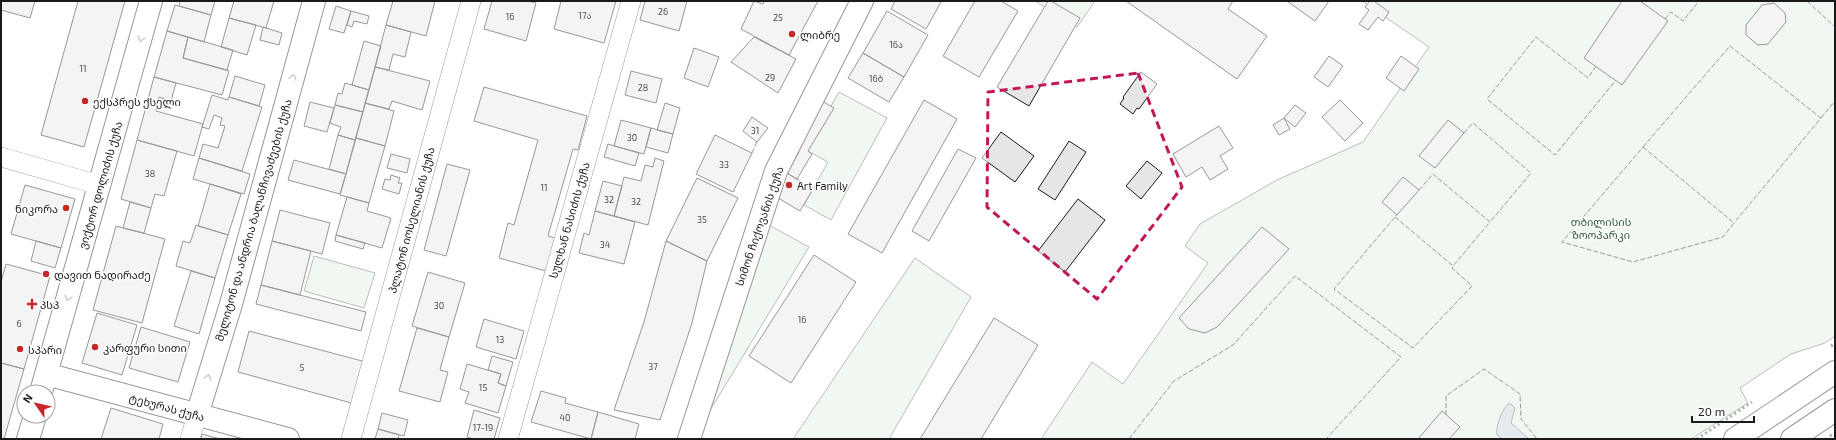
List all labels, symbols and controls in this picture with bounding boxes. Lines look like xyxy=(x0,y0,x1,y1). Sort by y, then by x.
house number: 26 xyxy=(658,6,668,17)
house number: 17ა xyxy=(578,10,592,21)
house number: 16 xyxy=(506,11,514,22)
house number: 25 xyxy=(773,12,783,23)
place label: ლიბრე xyxy=(800,28,840,42)
marker: ლიბრე xyxy=(787,29,797,39)
one-way arrow xyxy=(137,35,146,42)
house number: 16ა xyxy=(889,39,903,50)
house number: 11 xyxy=(79,63,87,74)
house number: 29 xyxy=(765,72,775,83)
house number: 16ბ xyxy=(869,73,883,84)
one-way arrow xyxy=(288,74,297,81)
house number: 28 xyxy=(638,82,648,93)
place label: ექსპრეს ქსელი xyxy=(93,95,181,109)
marker: ექსპრეს ქსელი xyxy=(80,96,90,106)
street label: მელიტონ და ანდრია ბალანჩივაძეების ქუჩა xyxy=(212,97,295,343)
street label: ვიქტორ დოლიძის ქუჩა xyxy=(76,120,125,251)
house number: 31 xyxy=(751,125,759,136)
house number: 30 xyxy=(627,132,637,143)
street label: პლატონ იოსელიანის ქუჩა xyxy=(385,145,438,295)
house number: 33 xyxy=(719,159,729,170)
street label: სულხან ნასიძის ქუჩა xyxy=(546,160,593,280)
street label: სიმონ ჩიქოვანის ქუჩა xyxy=(732,165,787,288)
house number: 38 xyxy=(145,168,155,179)
place label: Art Family xyxy=(797,179,848,192)
marker: Art Family xyxy=(784,180,794,190)
house number: 11 xyxy=(540,182,548,193)
house number: 32 xyxy=(604,194,614,205)
house number: 32 xyxy=(631,196,641,207)
place label: ნიკორა xyxy=(15,202,58,216)
marker: ნიკორა xyxy=(61,203,71,213)
house number: 35 xyxy=(697,214,707,225)
park label: თბილისის ზოოპარკი xyxy=(1571,215,1632,242)
house number: 34 xyxy=(600,239,611,250)
place label: დავით ნადირაძე xyxy=(54,268,151,282)
marker: დავით ნადირაძე xyxy=(41,269,51,279)
one-way arrow xyxy=(64,295,73,302)
place label: პსპ xyxy=(40,298,59,311)
marker: პსპ xyxy=(27,299,37,309)
house number: 30 xyxy=(434,300,444,311)
house number: 16 xyxy=(798,314,806,325)
house number: 6 xyxy=(16,318,22,329)
house number: 13 xyxy=(496,334,504,345)
place label: კარფური სითი xyxy=(103,341,187,355)
marker: კარფური სითი xyxy=(90,342,100,352)
place label: სპარი xyxy=(28,343,62,356)
marker: სპარი xyxy=(15,344,25,354)
house number: 37 xyxy=(648,361,658,372)
house number: 5 xyxy=(300,362,305,373)
one-way arrow xyxy=(204,374,212,381)
house number: 15 xyxy=(479,382,487,393)
north arrow xyxy=(16,384,56,424)
text: N xyxy=(20,391,35,405)
street label: ტეხურას ქუჩა xyxy=(128,391,206,424)
scale bar xyxy=(1692,398,1754,424)
text: 20 m xyxy=(1698,404,1725,418)
house number: 40 xyxy=(560,412,570,423)
house number: 17-19 xyxy=(473,422,493,433)

